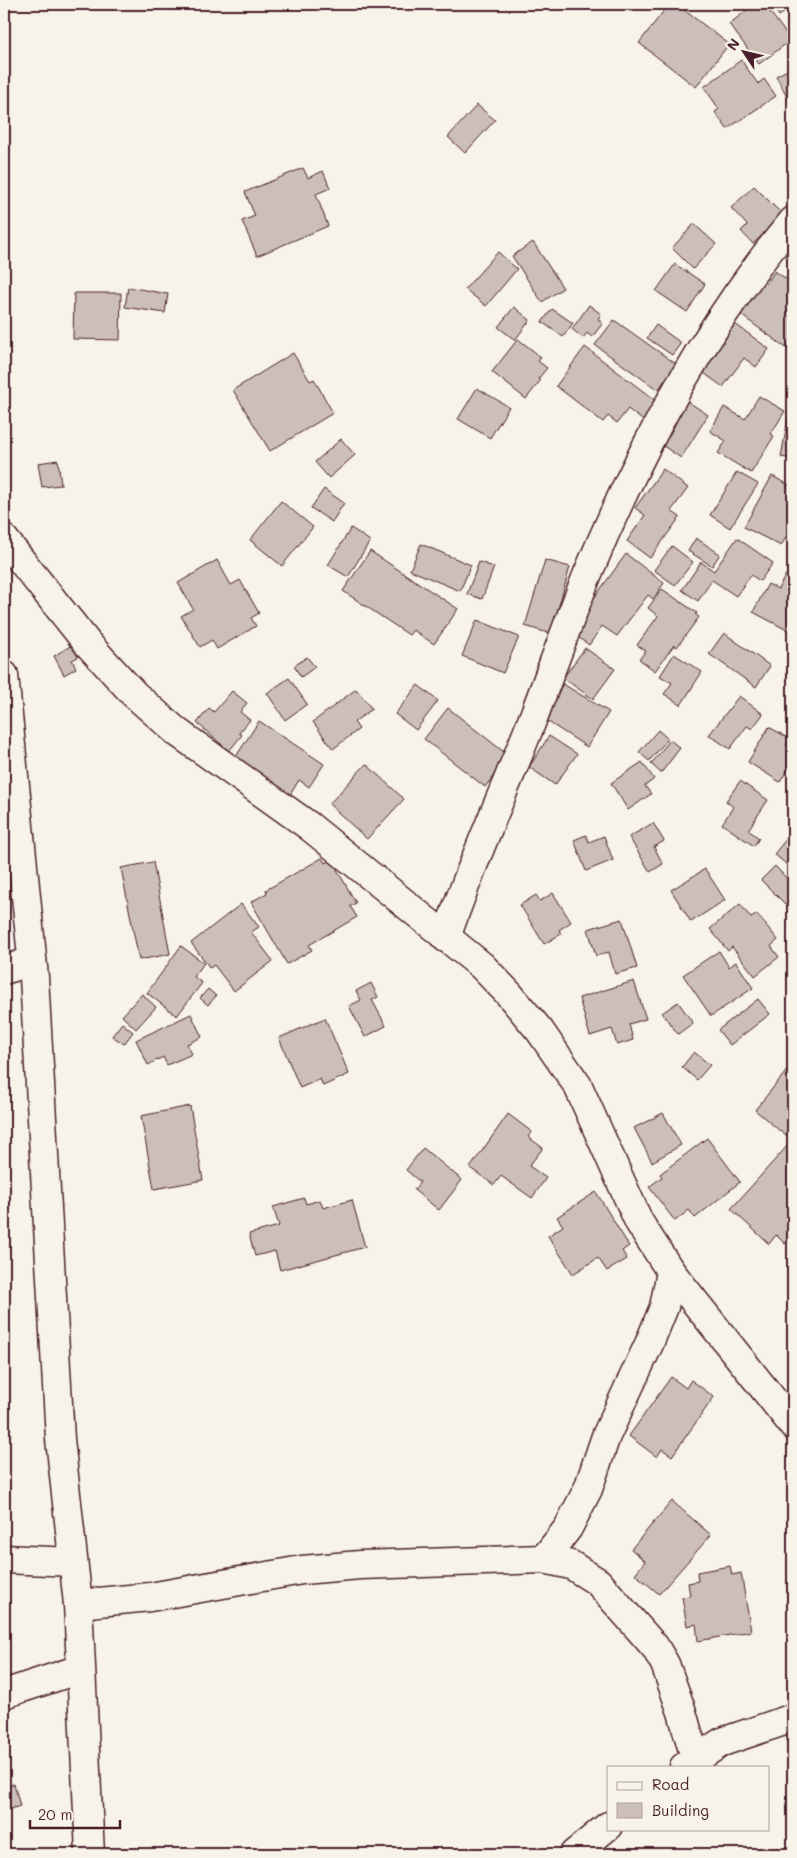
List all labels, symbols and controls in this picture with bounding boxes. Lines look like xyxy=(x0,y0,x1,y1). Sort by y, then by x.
north arrow xyxy=(720,28,770,78)
text: N xyxy=(722,34,744,54)
legend xyxy=(607,1766,770,1830)
text: Road xyxy=(652,1774,689,1794)
scale bar xyxy=(30,1798,120,1830)
text: Building xyxy=(652,1800,709,1820)
text: 20 m xyxy=(38,1804,72,1824)

